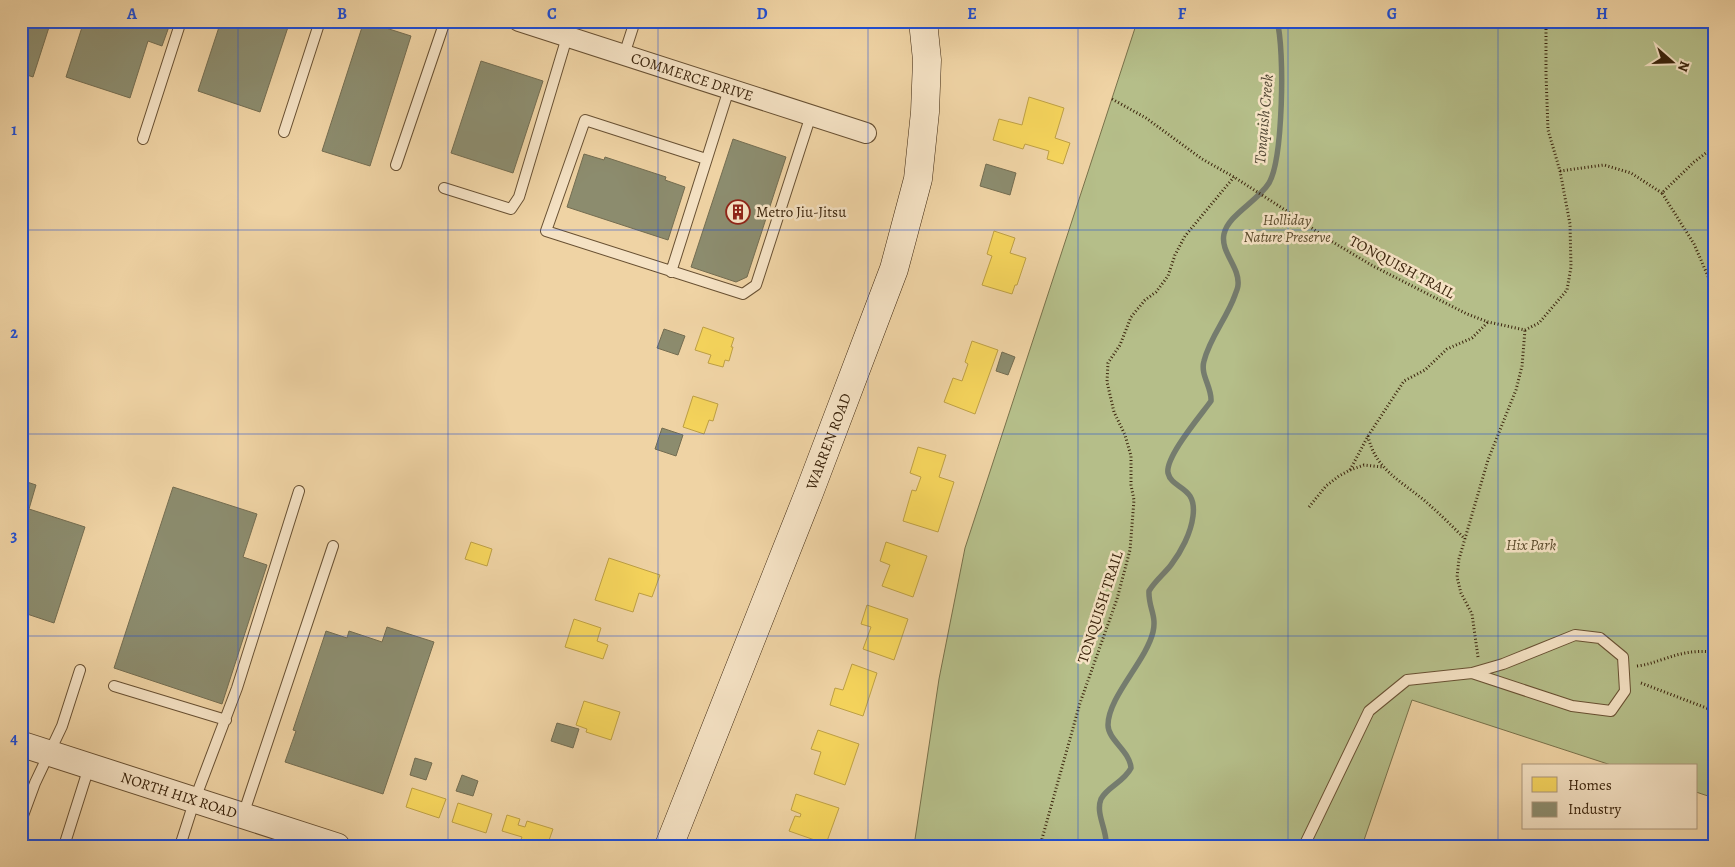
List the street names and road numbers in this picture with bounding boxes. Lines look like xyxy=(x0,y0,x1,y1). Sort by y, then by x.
street label: COMMERCE DRIVE xyxy=(629,48,756,106)
street label: TONQUISH TRAIL xyxy=(1346,231,1459,303)
street label: WARREN ROAD xyxy=(801,390,856,493)
street label: TONQUISH TRAIL xyxy=(1072,548,1128,666)
street label: NORTH HIX ROAD xyxy=(118,767,240,823)

